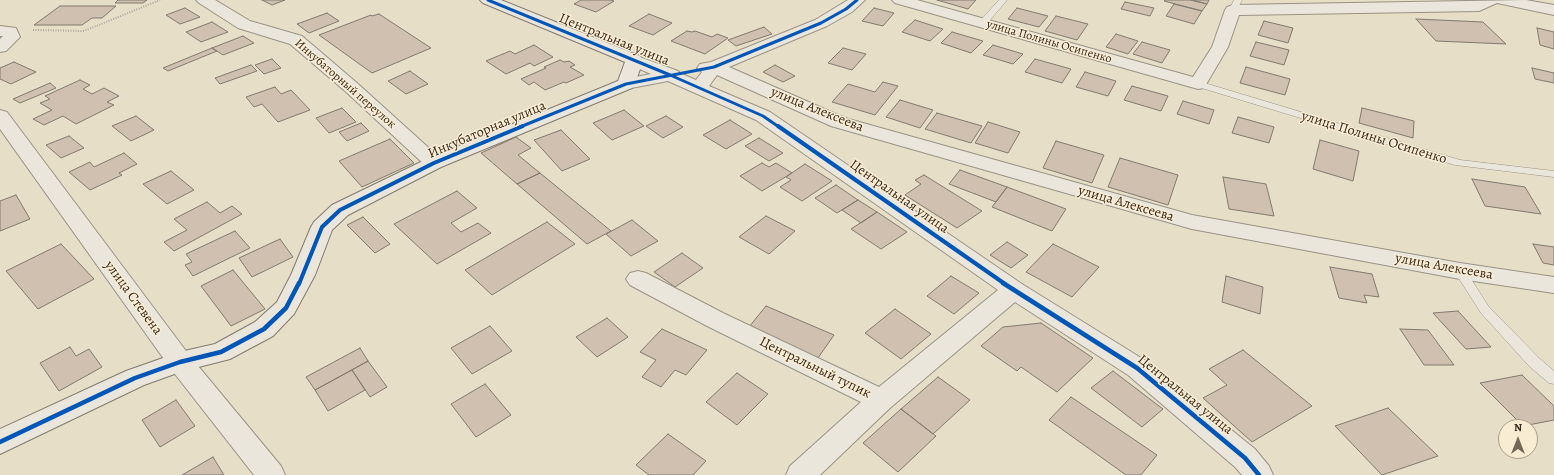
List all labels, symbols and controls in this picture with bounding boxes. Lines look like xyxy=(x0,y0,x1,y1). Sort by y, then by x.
street label: Центральная улица xyxy=(556,10,672,70)
street label: улица Полины Осипенко xyxy=(985,17,1113,67)
street label: Инкубаторный переулок xyxy=(291,36,399,132)
street label: улица Алексеева xyxy=(768,84,866,136)
street label: Инкубаторная улица xyxy=(425,98,549,162)
street label: улица Полины Осипенко xyxy=(1299,108,1449,168)
street label: Центральная улица xyxy=(846,156,952,238)
street label: улица Алексеева xyxy=(1076,182,1176,226)
street label: улица Алексеева xyxy=(1394,250,1494,284)
street label: улица Стевена xyxy=(100,258,166,338)
street label: Центральный тупик xyxy=(756,334,874,402)
street label: Центральная улица xyxy=(1134,352,1236,438)
north arrow xyxy=(1498,419,1538,459)
text: N xyxy=(1514,420,1522,435)

